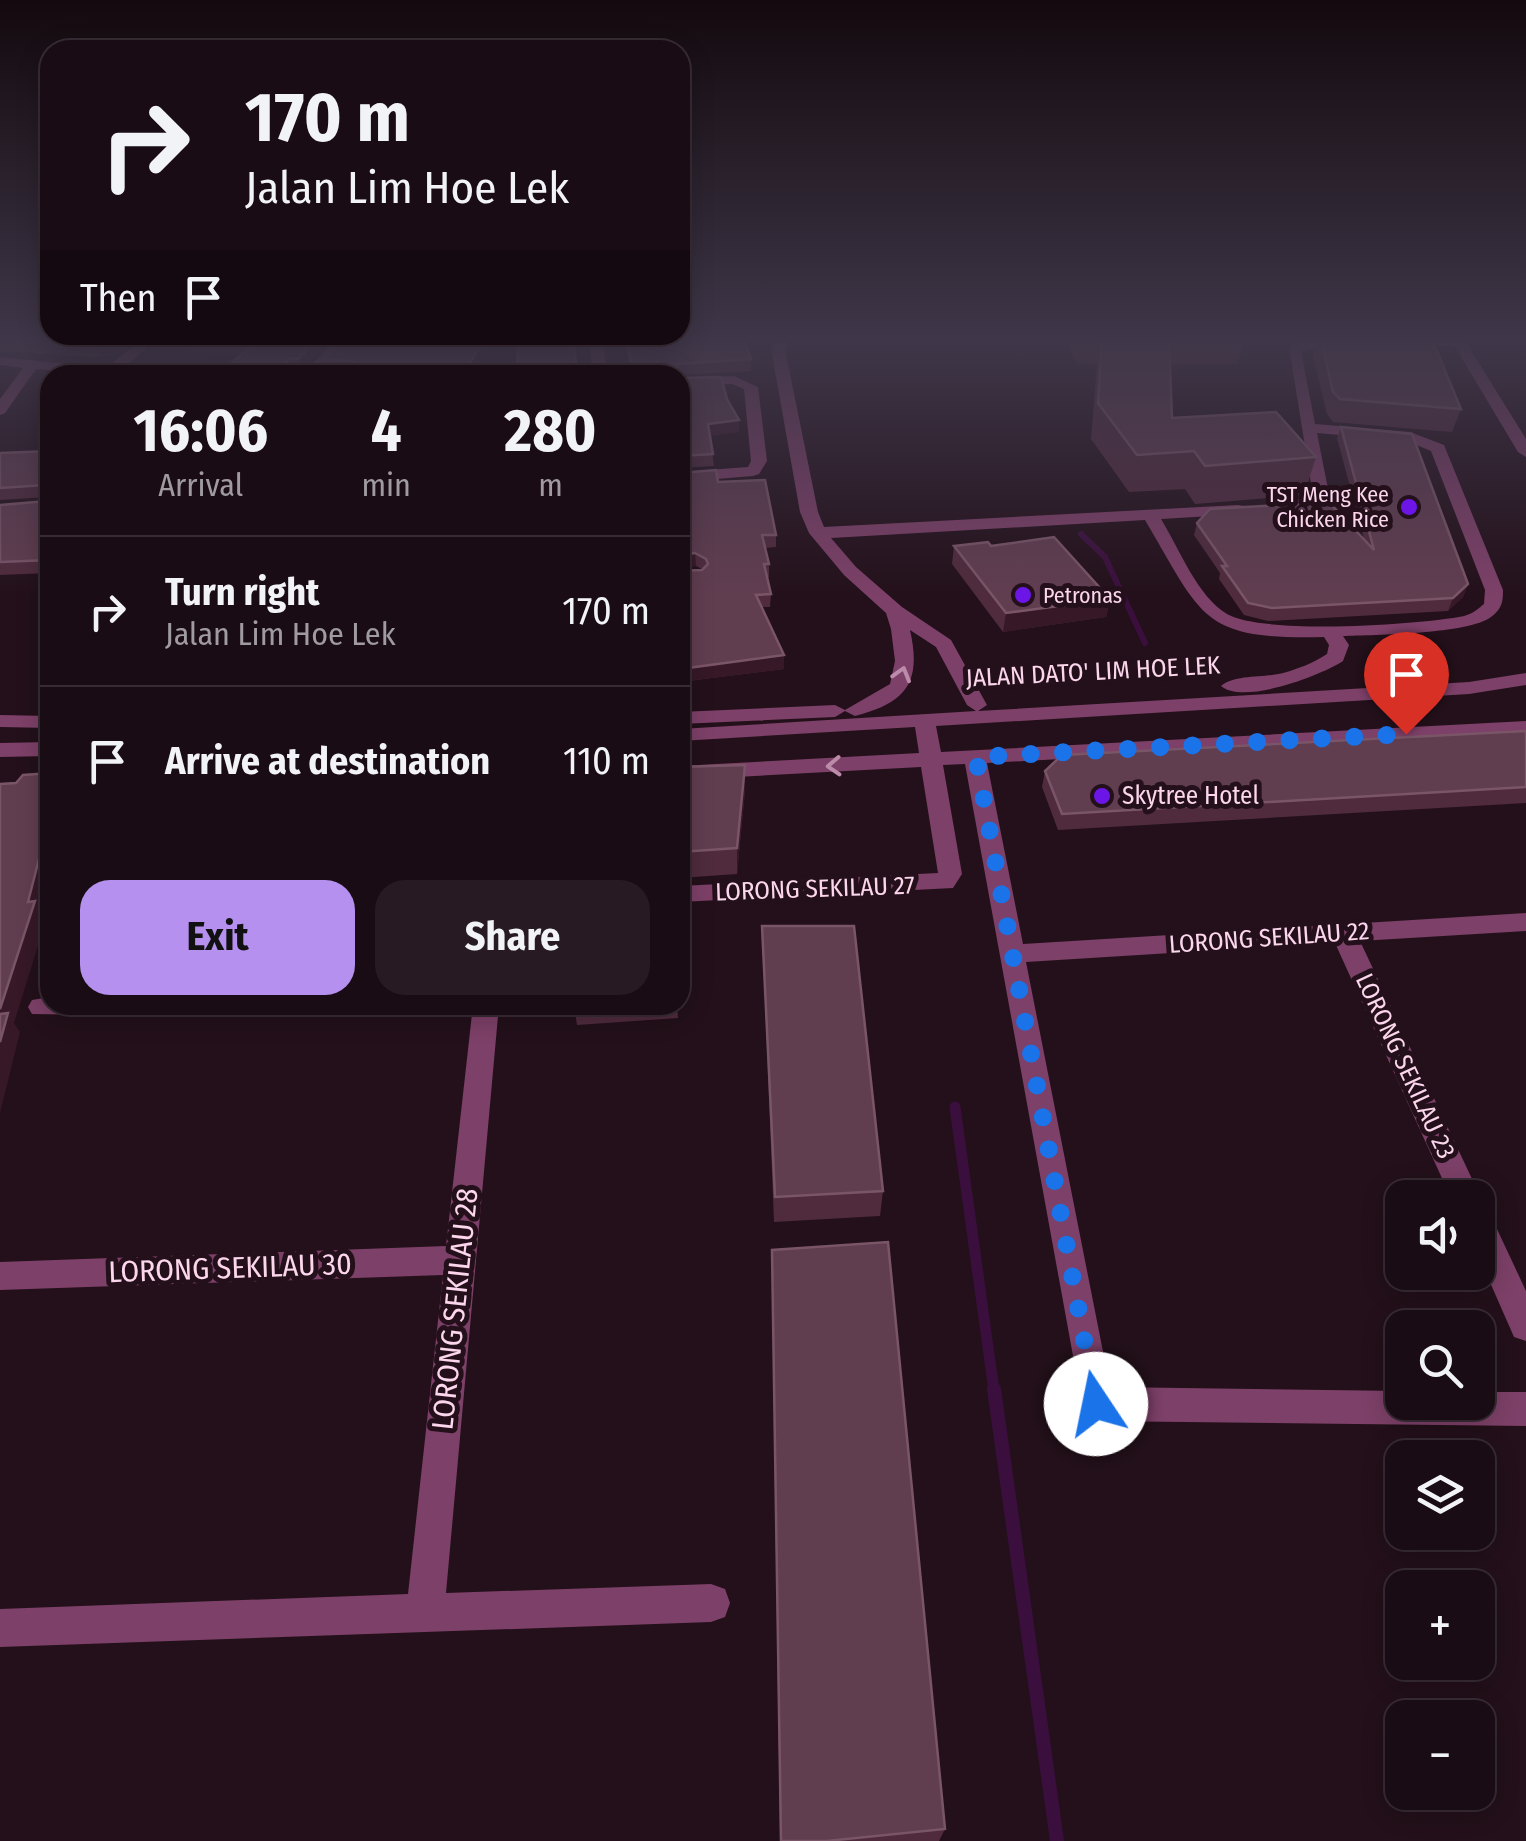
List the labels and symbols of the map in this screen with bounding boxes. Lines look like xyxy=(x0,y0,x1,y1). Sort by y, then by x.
place label: TST Meng Kee Chicken Rice xyxy=(1267,481,1389,533)
marker: TST Meng Kee Chicken Rice xyxy=(1398,496,1420,518)
place label: Petronas xyxy=(1043,582,1122,609)
marker: Petronas xyxy=(1012,584,1034,606)
pin xyxy=(1364,632,1449,735)
street label: JALAN DATO' LIM HOE LEK xyxy=(965,650,1222,694)
one-way arrow xyxy=(890,665,911,683)
one-way arrow xyxy=(826,755,842,776)
place label: Skytree Hotel xyxy=(1122,781,1259,811)
marker: Skytree Hotel xyxy=(1091,785,1113,807)
street label: LORONG SEKILAU 27 xyxy=(715,871,915,907)
street label: LORONG SEKILAU 22 xyxy=(1168,916,1370,960)
street label: LORONG SEKILAU 23 xyxy=(1349,969,1461,1163)
street label: LORONG SEKILAU 28 xyxy=(424,1187,486,1431)
street label: LORONG SEKILAU 30 xyxy=(108,1246,352,1290)
position arrow xyxy=(1044,1352,1148,1456)

